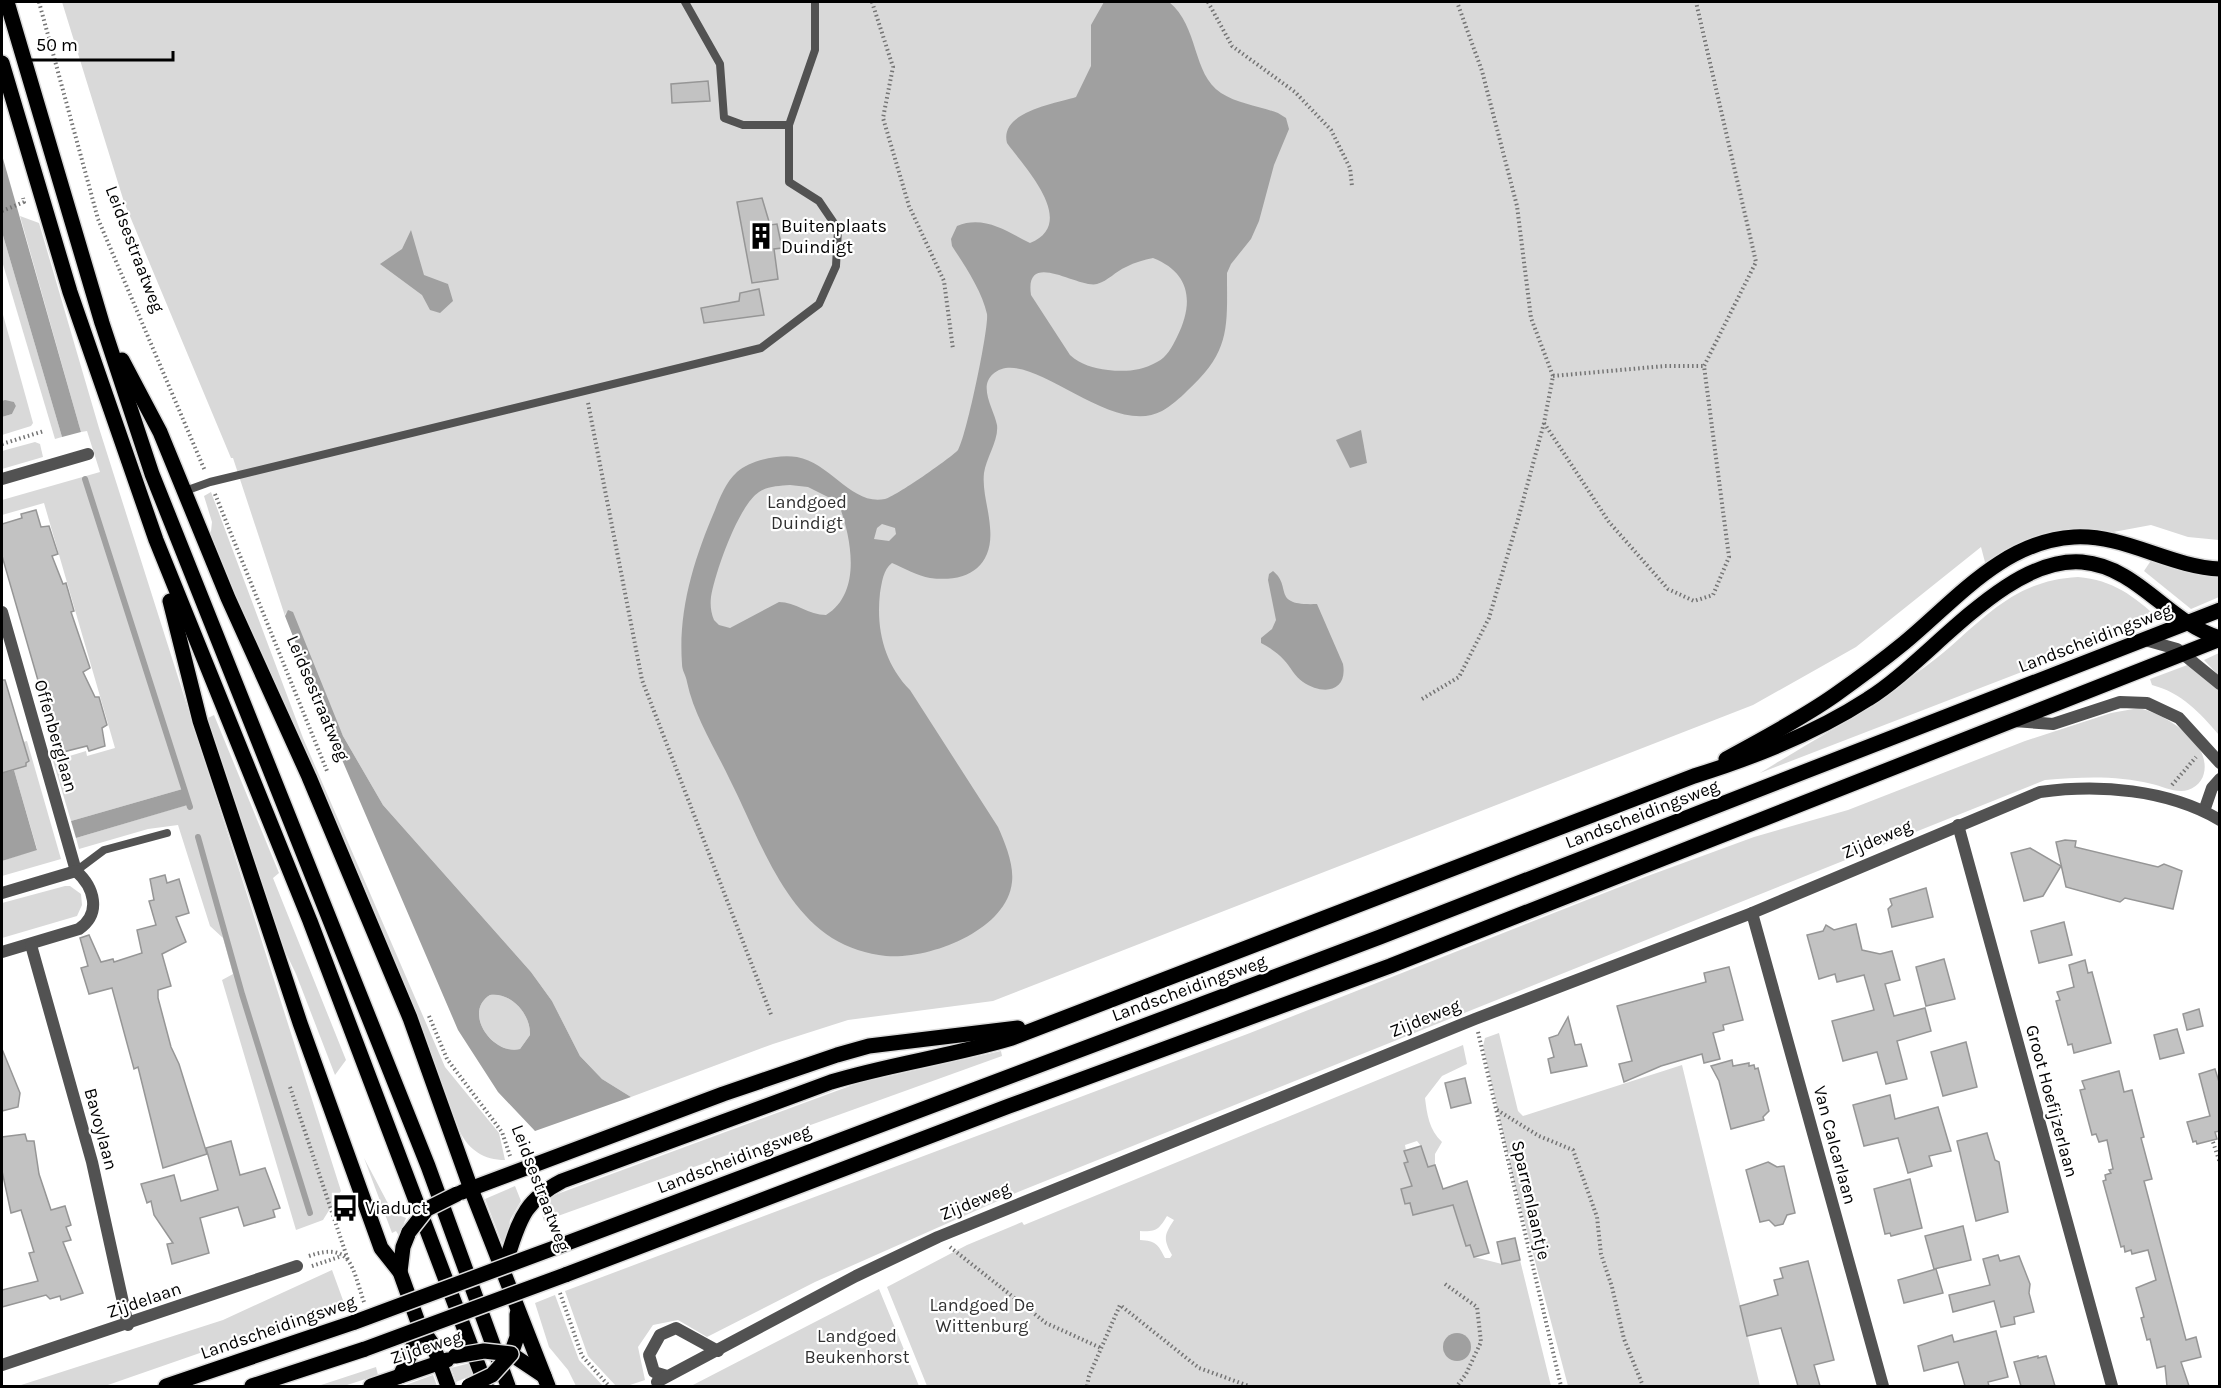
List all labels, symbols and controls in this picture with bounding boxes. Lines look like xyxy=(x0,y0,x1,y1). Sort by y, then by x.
scale bar xyxy=(27,24,172,62)
text: 50 m xyxy=(36,34,78,56)
street label: Leidsestraatweg xyxy=(101,182,169,316)
place label: Buitenplaats Duindigt xyxy=(781,215,887,258)
building icon: Buitenplaats Duindigt xyxy=(746,221,776,251)
park label: Landgoed Duindigt xyxy=(767,491,847,534)
street label: Landscheidingsweg xyxy=(2015,599,2175,677)
street label: Leidsestraatweg xyxy=(282,632,354,764)
street label: Offenberglaan xyxy=(29,677,83,795)
street label: Landscheidingsweg xyxy=(1562,775,1722,853)
street label: Zijdeweg xyxy=(1839,814,1915,864)
street label: Landscheidingsweg xyxy=(1109,950,1269,1026)
street label: Zijdeweg xyxy=(1387,994,1463,1042)
street label: Groot Hoefijzerlaan xyxy=(2021,1022,2083,1180)
street label: Van Calcarlaan xyxy=(1809,1083,1861,1207)
street label: Bavoylaan xyxy=(79,1086,123,1172)
street label: Landscheidingsweg xyxy=(654,1120,814,1198)
street label: Leidsestraatweg xyxy=(507,1121,575,1255)
street label: Sparrenlaantje xyxy=(1507,1138,1555,1262)
street label: Zijdeweg xyxy=(937,1177,1013,1225)
bus stop icon: Viaduct xyxy=(330,1193,360,1223)
place label: Viaduct xyxy=(365,1197,428,1219)
street label: Zijdelaan xyxy=(104,1277,184,1323)
street label: Landscheidingsweg xyxy=(197,1290,359,1364)
park label: Landgoed De Wittenburg xyxy=(929,1294,1035,1337)
street label: Zijdeweg xyxy=(387,1325,465,1369)
park label: Landgoed Beukenhorst xyxy=(804,1325,910,1368)

